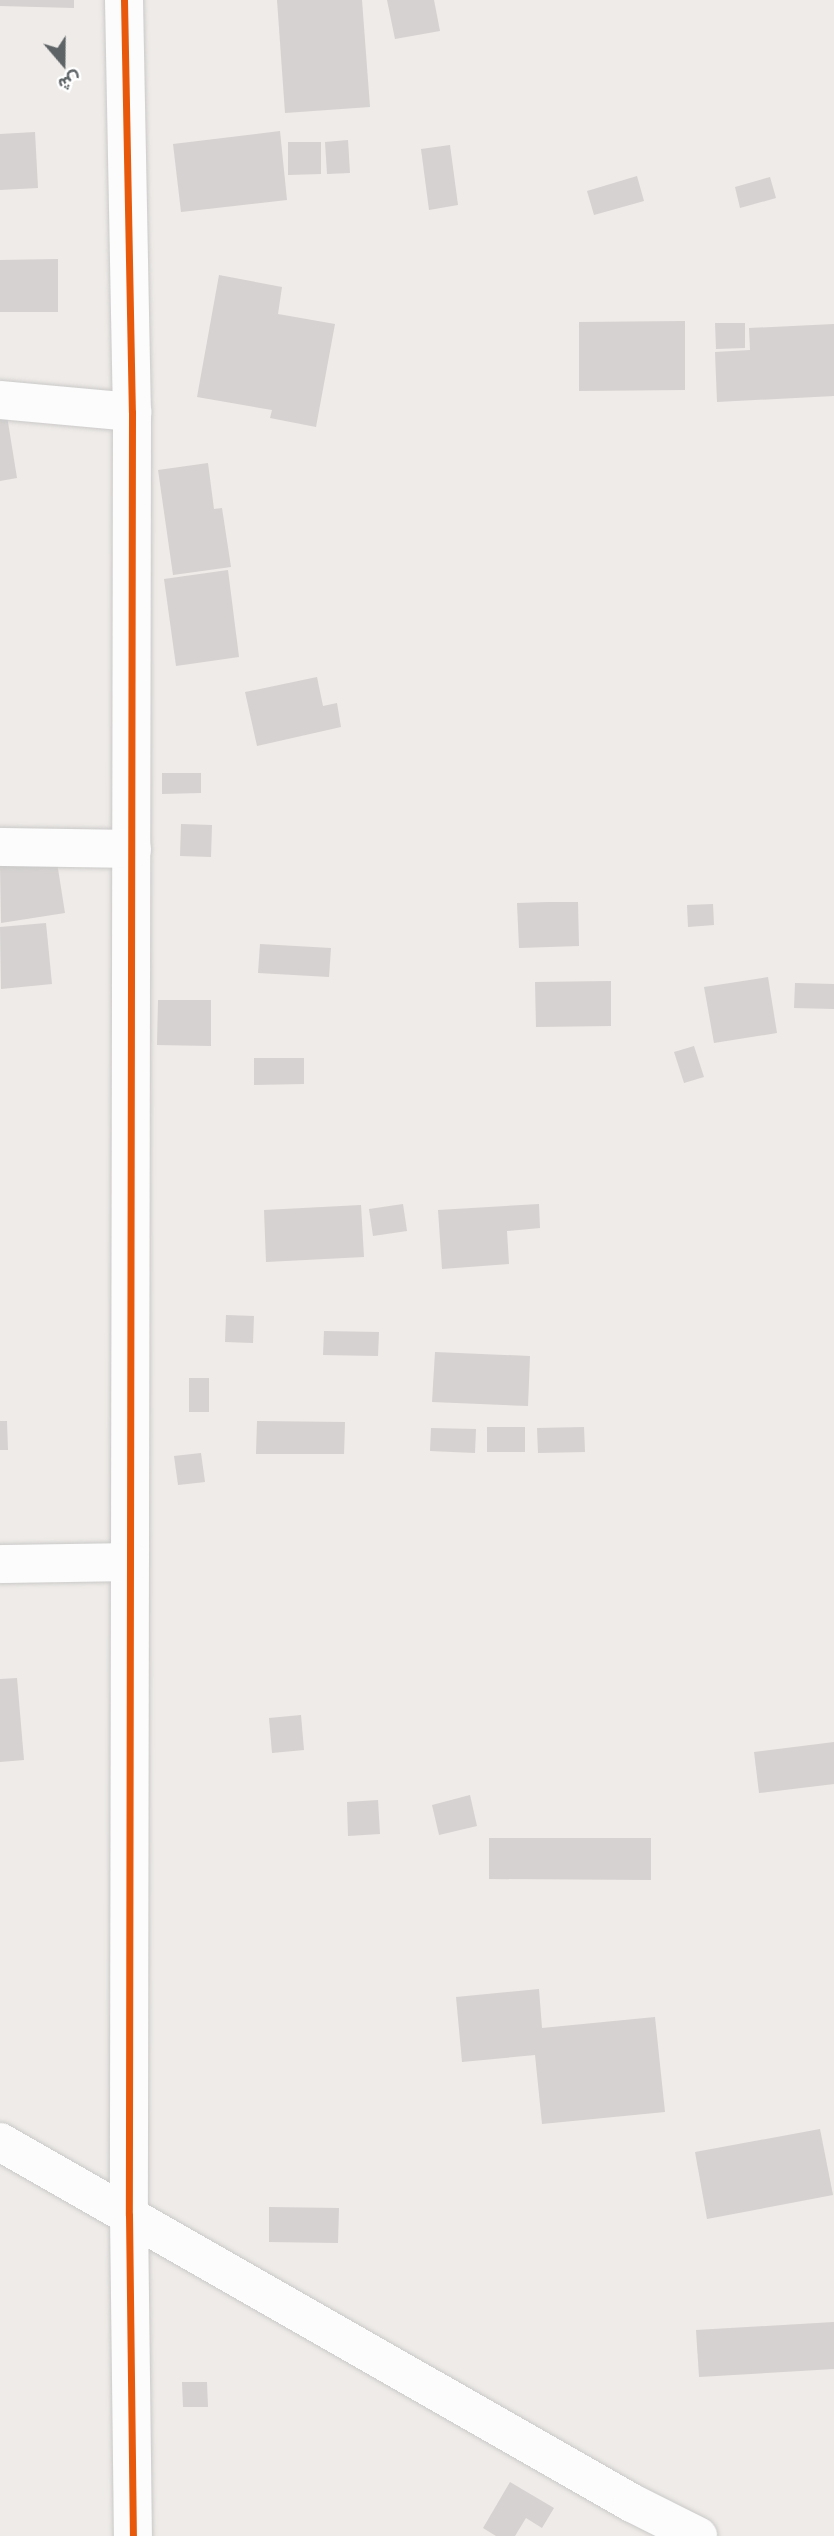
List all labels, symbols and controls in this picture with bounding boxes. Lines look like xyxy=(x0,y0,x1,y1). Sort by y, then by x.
north arrow xyxy=(28,28,98,98)
text: ش xyxy=(55,68,85,98)

